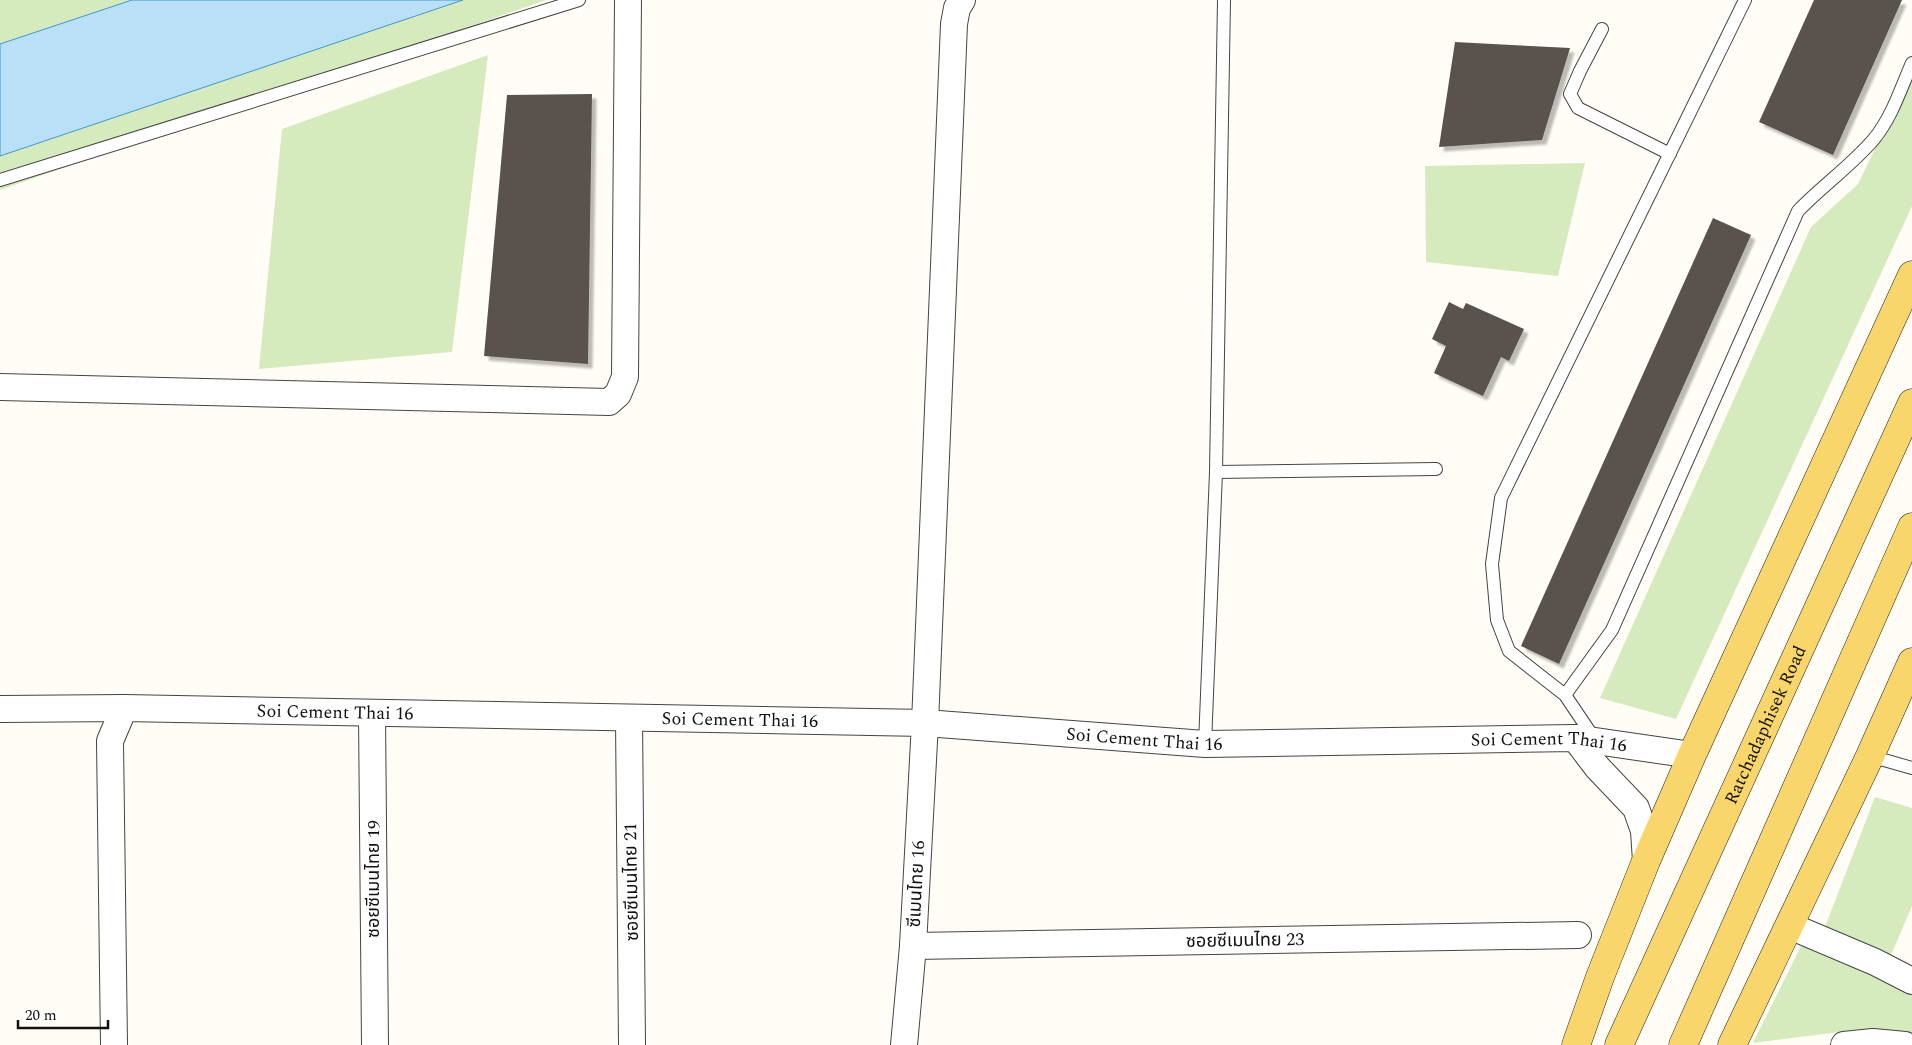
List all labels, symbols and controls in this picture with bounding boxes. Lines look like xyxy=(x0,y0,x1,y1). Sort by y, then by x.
street label: Ratchadaphisek Road xyxy=(1718,641,1814,809)
street label: Soi Cement Thai 16 xyxy=(256,697,414,727)
street label: Soi Cement Thai 16 xyxy=(661,705,818,735)
street label: Soi Cement Thai 16 xyxy=(1065,721,1223,758)
street label: Soi Cement Thai 16 xyxy=(1471,725,1629,759)
street label: ซอยซีเมนไทย 19 xyxy=(360,820,387,938)
street label: ซอยซีเมนไทย 21 xyxy=(617,823,646,941)
street label: ซีเมนไทย 16 xyxy=(901,840,932,928)
street label: ซอยซีเมนไทย 23 xyxy=(1186,926,1304,955)
scale bar xyxy=(18,998,108,1030)
text: 20 m xyxy=(25,1004,57,1027)

